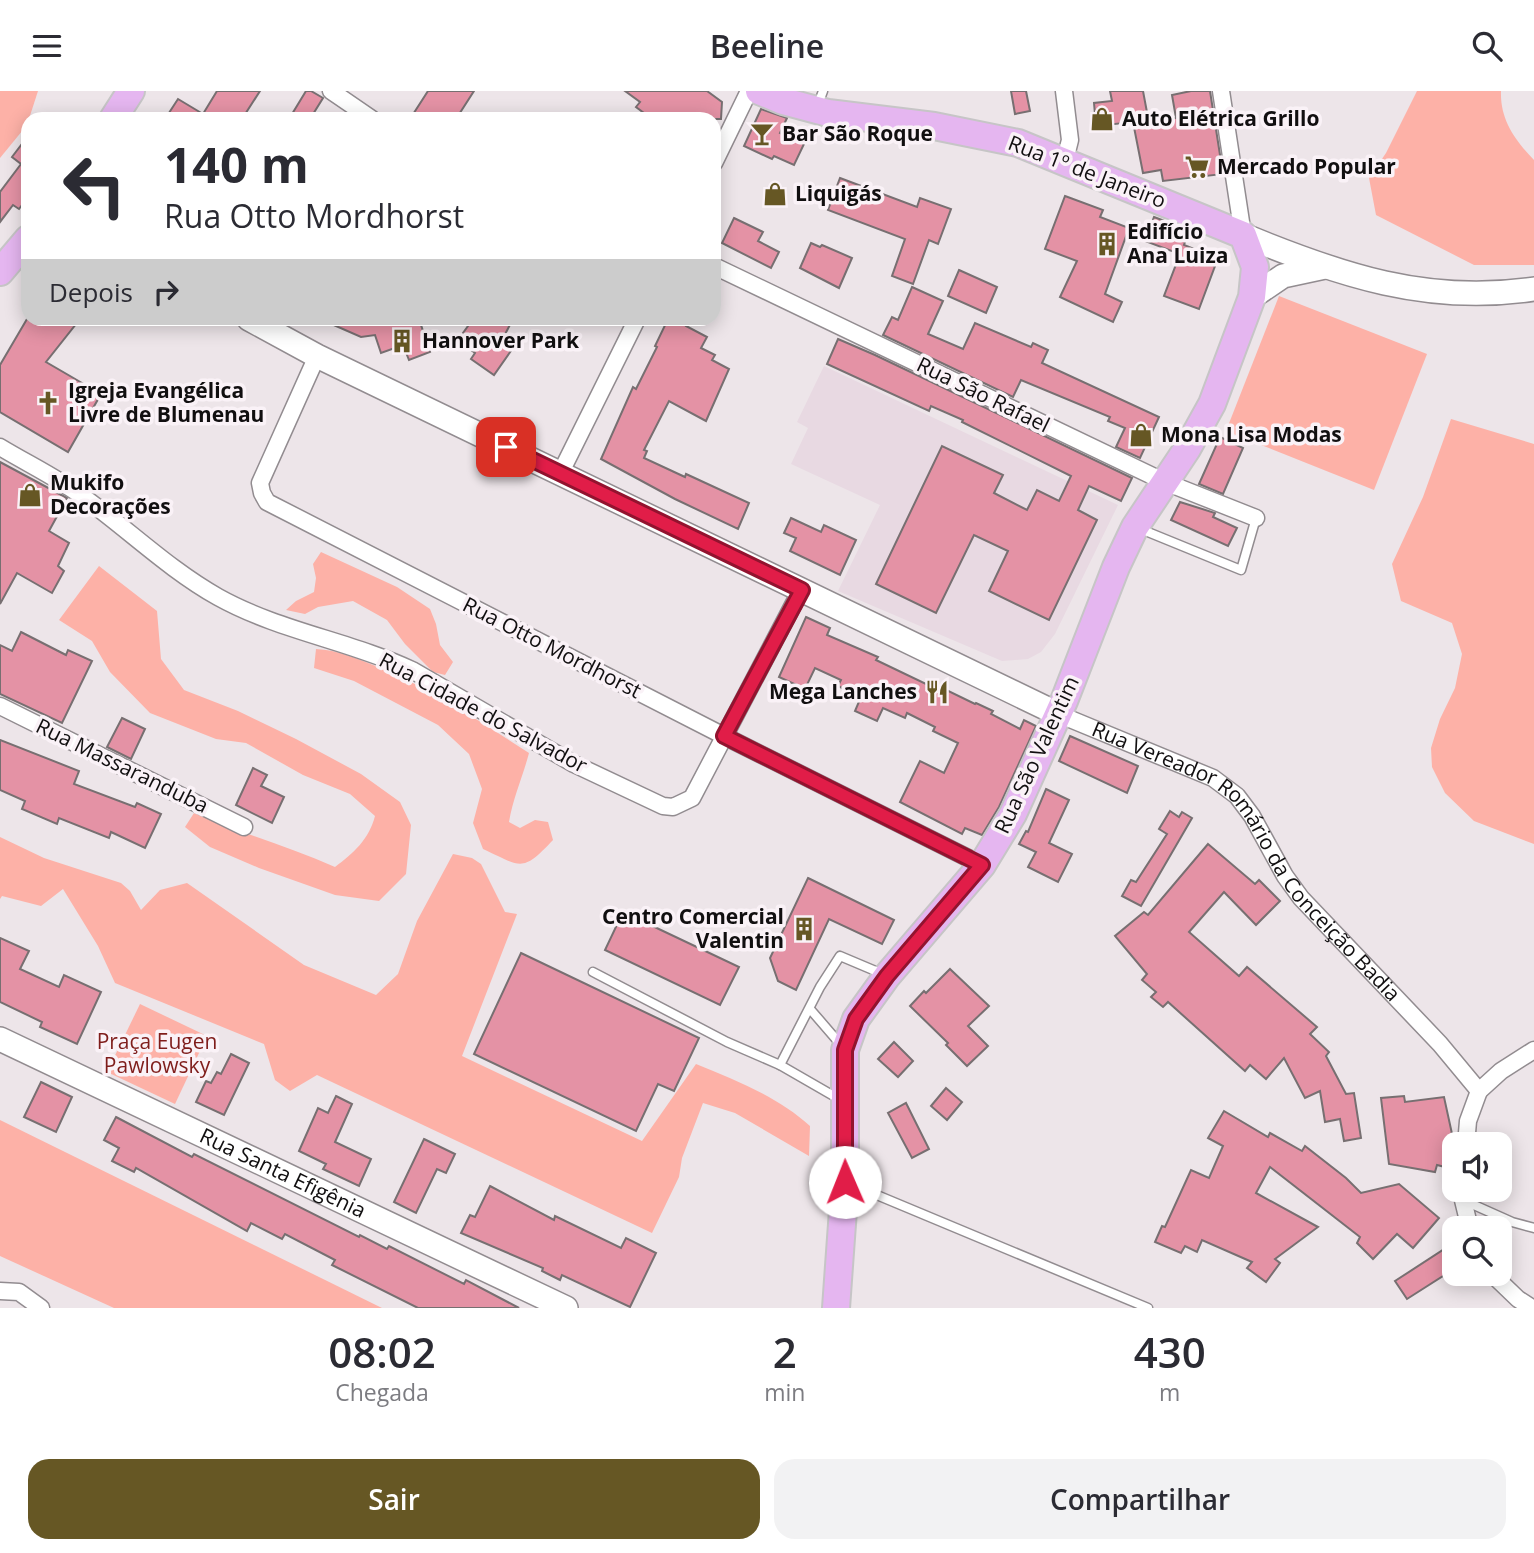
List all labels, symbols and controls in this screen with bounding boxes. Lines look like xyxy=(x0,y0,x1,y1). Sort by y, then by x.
text: Beeline xyxy=(710,24,824,67)
icon: menu xyxy=(28,27,66,65)
icon: search xyxy=(1468,27,1506,65)
place label: Auto Elétrica Grillo xyxy=(1122,104,1319,132)
shop icon: Auto Elétrica Grillo xyxy=(1088,105,1116,133)
place label: Bar São Roque xyxy=(782,119,933,147)
bar icon: Bar São Roque xyxy=(748,120,776,148)
street label: Rua 1º de Janeiro xyxy=(1004,128,1170,214)
text: 140 m xyxy=(164,131,309,197)
icon: left xyxy=(49,140,140,231)
place label: Mercado Popular xyxy=(1217,152,1396,180)
supermarket icon: Mercado Popular xyxy=(1183,153,1211,181)
place label: Liquigás xyxy=(795,179,882,207)
shop icon: Liquigás xyxy=(761,180,789,208)
text: Rua Otto Mordhorst xyxy=(164,194,464,237)
place label: Edifício Ana Luiza xyxy=(1127,217,1228,269)
building icon: Edifício Ana Luiza xyxy=(1093,230,1121,258)
icon: right xyxy=(147,273,185,311)
text: Depois xyxy=(49,274,133,310)
place label: Hannover Park xyxy=(422,326,580,354)
building icon: Hannover Park xyxy=(388,327,416,355)
street label: Rua São Rafael xyxy=(912,350,1055,438)
place label: Igreja Evangélica Livre de Blumenau xyxy=(68,376,264,428)
church icon: Igreja Evangélica Livre de Blumenau xyxy=(34,389,62,417)
pin xyxy=(476,417,536,477)
place label: Mona Lisa Modas xyxy=(1161,420,1342,448)
shop icon: Mona Lisa Modas xyxy=(1127,421,1155,449)
icon: arrive xyxy=(487,428,525,466)
place label: Mukifo Decorações xyxy=(50,468,171,520)
shop icon: Mukifo Decorações xyxy=(16,481,44,509)
street label: Rua Otto Mordhorst xyxy=(458,590,647,704)
street label: Rua Cidade do Salvador xyxy=(375,645,593,779)
street label: Rua São Valentim xyxy=(987,671,1085,838)
place label: Mega Lanches xyxy=(769,677,917,705)
restaurant icon: Mega Lanches xyxy=(923,678,951,706)
street label: Rua Massaranduba xyxy=(32,711,213,819)
street label: Rua Vereador Romário da Conceição Badia xyxy=(1088,715,1407,1007)
place label: Centro Comercial Valentin xyxy=(602,902,784,954)
building icon: Centro Comercial Valentin xyxy=(790,915,818,943)
park label: Praça Eugen Pawlowsky xyxy=(97,1027,217,1079)
street label: Rua Santa Efigênia xyxy=(195,1121,371,1224)
map controls xyxy=(1442,1132,1512,1286)
button: sound xyxy=(1442,1132,1512,1202)
position arrow xyxy=(808,1145,882,1219)
button: search xyxy=(1442,1216,1512,1286)
text: 08:02 xyxy=(328,1323,436,1380)
text: 2 xyxy=(773,1323,797,1380)
text: 430 xyxy=(1134,1323,1206,1380)
text: Chegada xyxy=(335,1376,429,1408)
text: min xyxy=(764,1376,805,1408)
text: m xyxy=(1159,1376,1180,1408)
button: Sair xyxy=(28,1459,760,1539)
button: Compartilhar xyxy=(774,1459,1506,1539)

